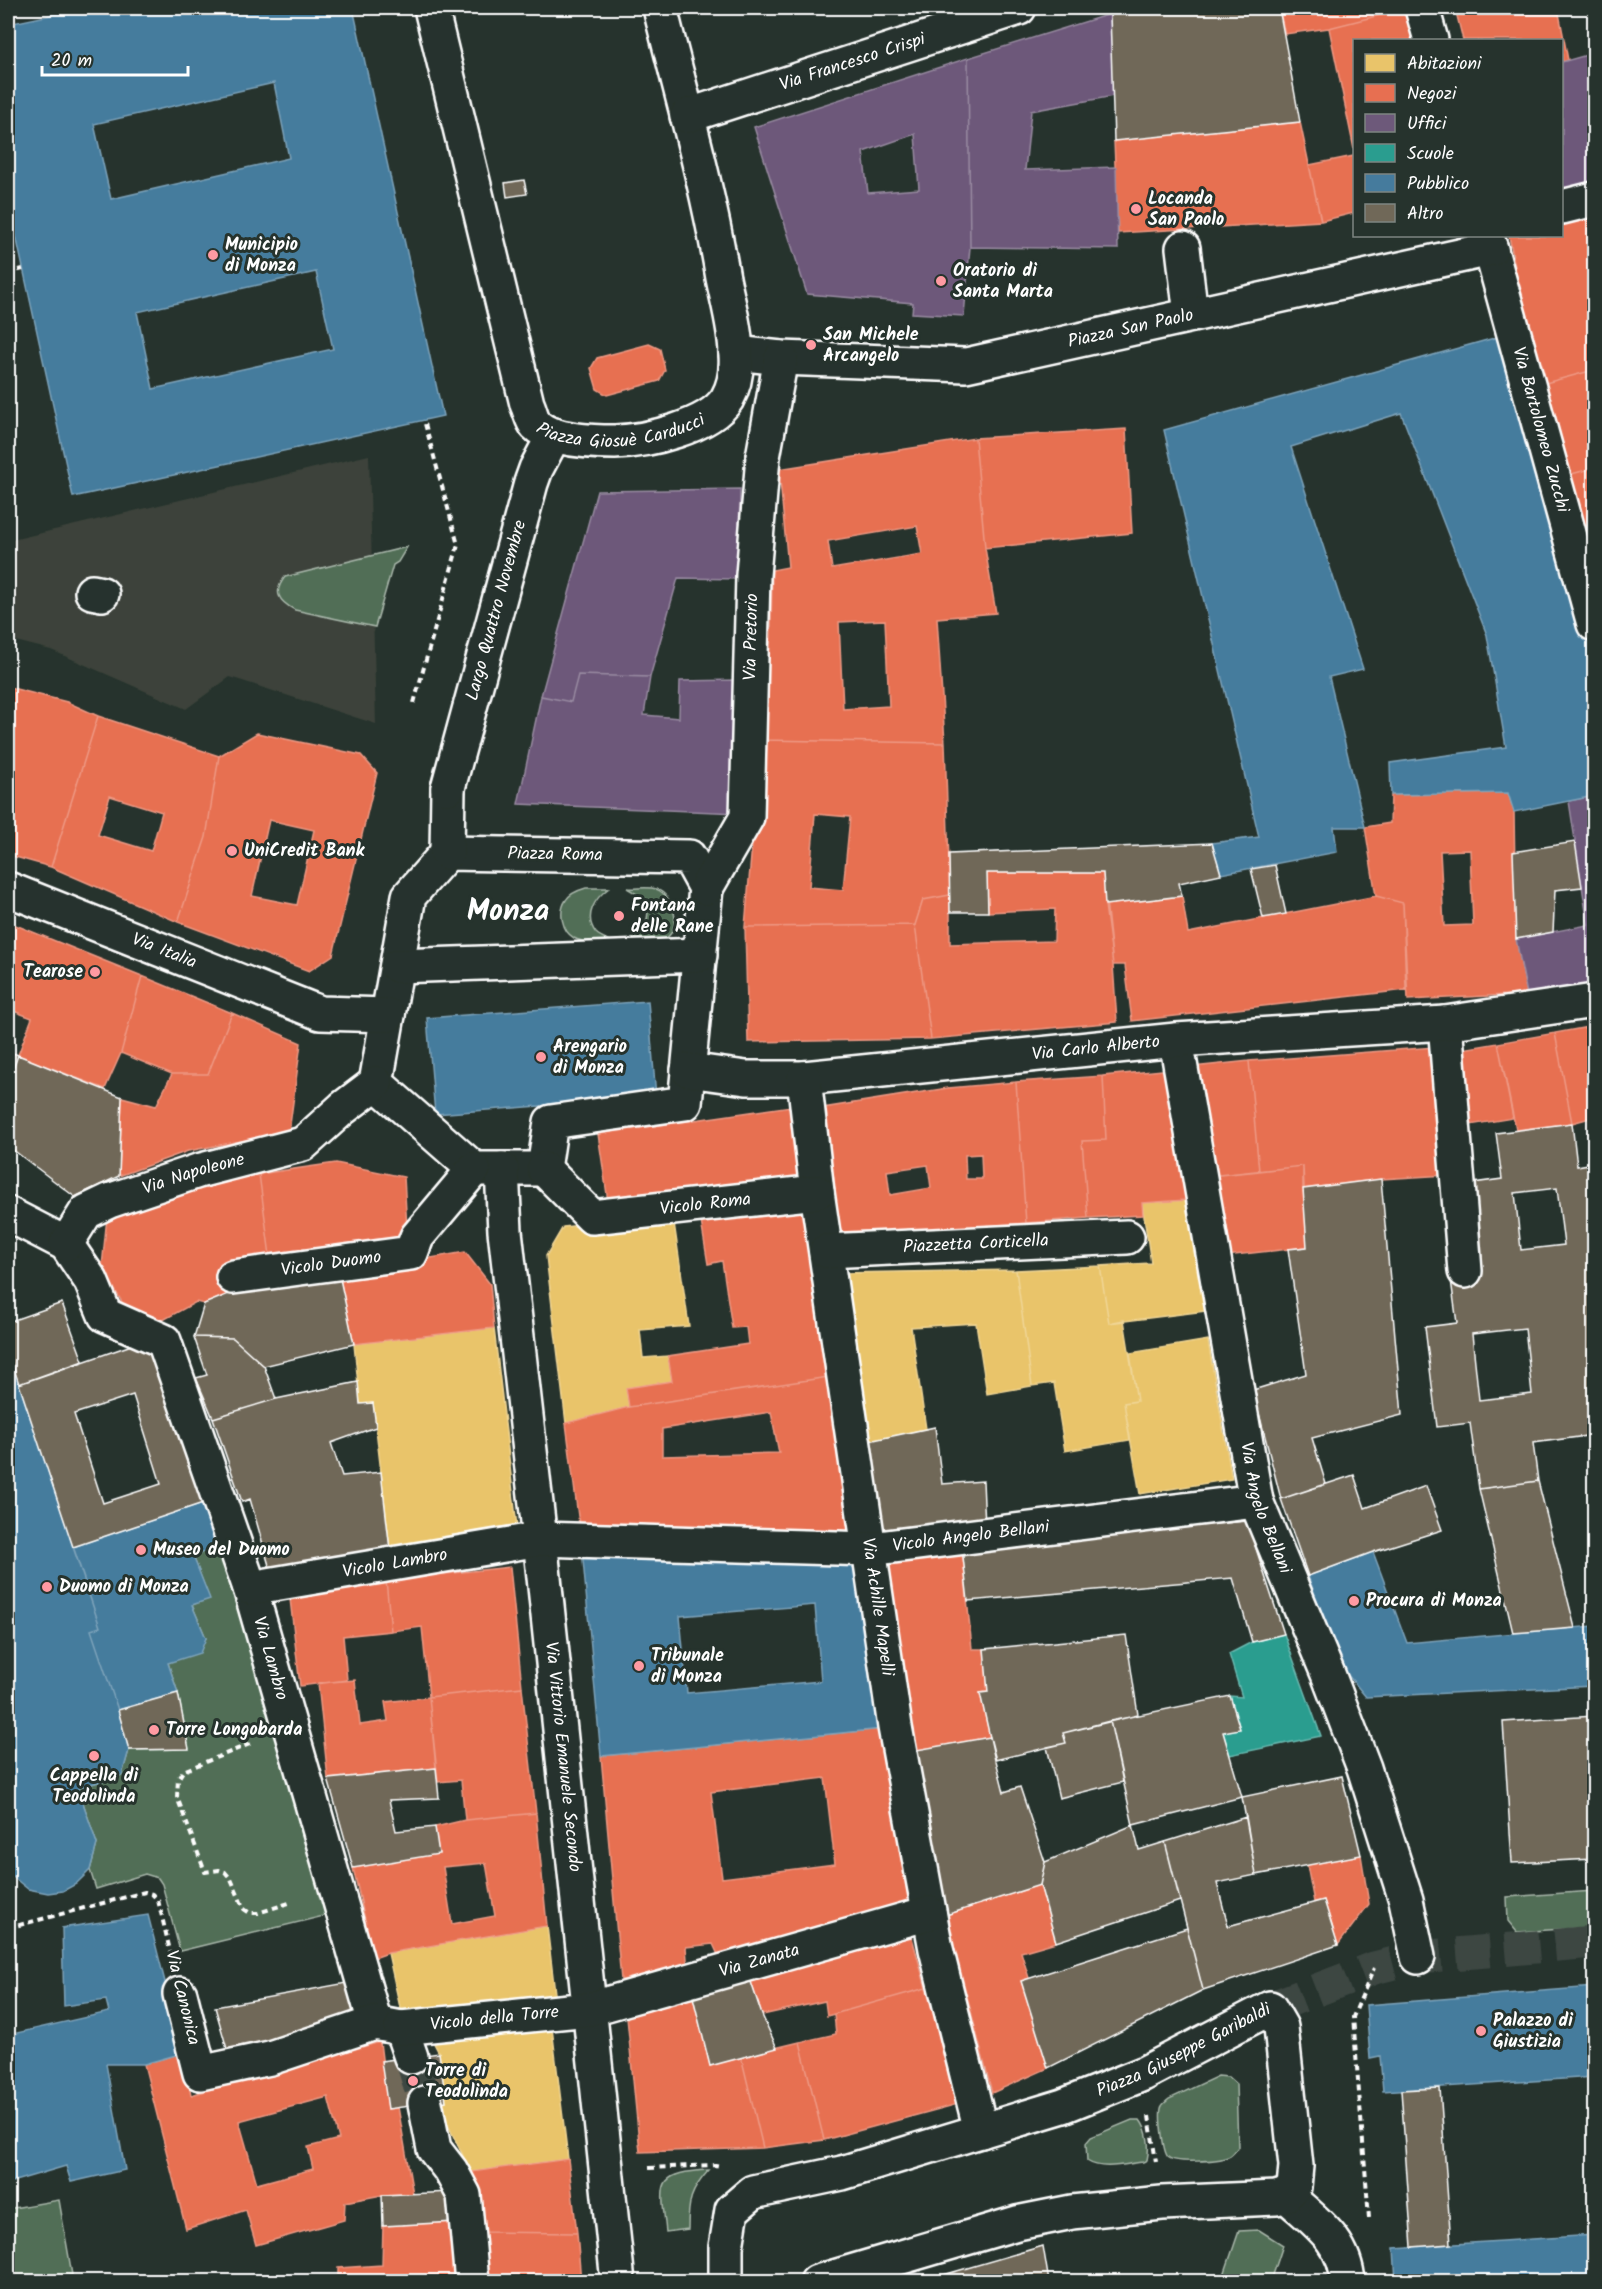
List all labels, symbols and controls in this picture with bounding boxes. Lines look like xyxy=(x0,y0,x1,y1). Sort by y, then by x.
street label: Via Francesco Crispi xyxy=(776,25,930,99)
scale bar xyxy=(42,39,188,77)
legend xyxy=(1353,39,1563,237)
text: 20 m xyxy=(51,47,92,76)
text: Abitazioni xyxy=(1407,50,1482,79)
text: Negozi xyxy=(1407,80,1457,109)
text: Uffici xyxy=(1407,110,1447,139)
text: Scuole xyxy=(1407,140,1454,169)
text: Pubblico xyxy=(1407,170,1469,199)
place label: Locanda San Paolo xyxy=(1148,185,1224,235)
text: Altro xyxy=(1407,200,1443,229)
marker: Locanda San Paolo xyxy=(1129,202,1143,216)
place label: Municipio di Monza xyxy=(225,231,298,281)
marker: Municipio di Monza xyxy=(206,248,220,262)
place label: Oratorio di Santa Marta xyxy=(953,257,1053,307)
marker: Oratorio di Santa Marta xyxy=(934,274,948,288)
street label: Piazza San Paolo xyxy=(1065,301,1196,357)
place label: San Michele Arcangelo xyxy=(823,321,919,371)
marker: San Michele Arcangelo xyxy=(804,338,818,352)
street label: Via Bartolomeo Zucchi xyxy=(1504,344,1577,517)
street label: Piazza Giosuè Carducci xyxy=(536,404,708,428)
text: Piazza Giosuè Carducci xyxy=(530,406,711,457)
street label: Largo Quattro Novembre xyxy=(458,517,535,704)
street label: Via Pretorio xyxy=(736,593,767,681)
place label: UniCredit Bank xyxy=(244,837,366,866)
street label: Piazza Roma xyxy=(507,840,603,870)
marker: UniCredit Bank xyxy=(225,844,239,858)
district label: Monza xyxy=(467,888,549,936)
place label: Fontana delle Rane xyxy=(631,892,714,942)
marker: Fontana delle Rane xyxy=(612,909,626,923)
street label: Via Italia xyxy=(127,925,201,977)
place label: Tearose xyxy=(23,958,83,987)
marker: Tearose xyxy=(88,965,102,979)
street label: Via Carlo Alberto xyxy=(1030,1027,1161,1069)
place label: Arengario di Monza xyxy=(553,1033,627,1083)
marker: Arengario di Monza xyxy=(534,1050,548,1064)
street label: Via Napoleone xyxy=(139,1145,248,1203)
street label: Vicolo Roma xyxy=(658,1185,752,1224)
street label: Piazzetta Corticella xyxy=(902,1226,1049,1262)
street label: Vicolo Duomo xyxy=(279,1243,383,1285)
street label: Via Angelo Bellani xyxy=(1232,1440,1300,1579)
street label: Vicolo Angelo Bellani xyxy=(891,1512,1052,1561)
place label: Museo del Duomo xyxy=(153,1536,290,1565)
street label: Via Achille Mapelli xyxy=(853,1536,902,1679)
street label: Vicolo Lambro xyxy=(340,1540,450,1587)
marker: Museo del Duomo xyxy=(134,1543,148,1557)
place label: Duomo di Monza xyxy=(59,1573,189,1602)
marker: Duomo di Monza xyxy=(40,1580,54,1594)
place label: Procura di Monza xyxy=(1366,1587,1502,1616)
marker: Procura di Monza xyxy=(1347,1594,1361,1608)
street label: Via Lambro xyxy=(244,1613,296,1704)
street label: Via Vittorio Emanuele Secondo xyxy=(536,1640,589,1873)
place label: Tribunale di Monza xyxy=(651,1642,724,1692)
marker: Tribunale di Monza xyxy=(632,1659,646,1673)
place label: Torre Longobarda xyxy=(166,1716,302,1745)
marker: Torre Longobarda xyxy=(147,1723,161,1737)
marker: Cappella di Teodolinda xyxy=(87,1749,101,1763)
place label: Cappella di Teodolinda xyxy=(50,1762,139,1812)
street label: Via Zanata xyxy=(716,1936,803,1986)
street label: Via Canonica xyxy=(156,1948,208,2048)
street label: Piazza Giuseppe Garibaldi xyxy=(1092,1995,1277,2106)
street label: Vicolo della Torre xyxy=(429,1998,560,2039)
place label: Palazzo di Giustizia xyxy=(1493,2007,1573,2057)
marker: Palazzo di Giustizia xyxy=(1474,2024,1488,2038)
place label: Torre di Teodolinda xyxy=(425,2057,508,2107)
marker: Torre di Teodolinda xyxy=(406,2074,420,2088)

